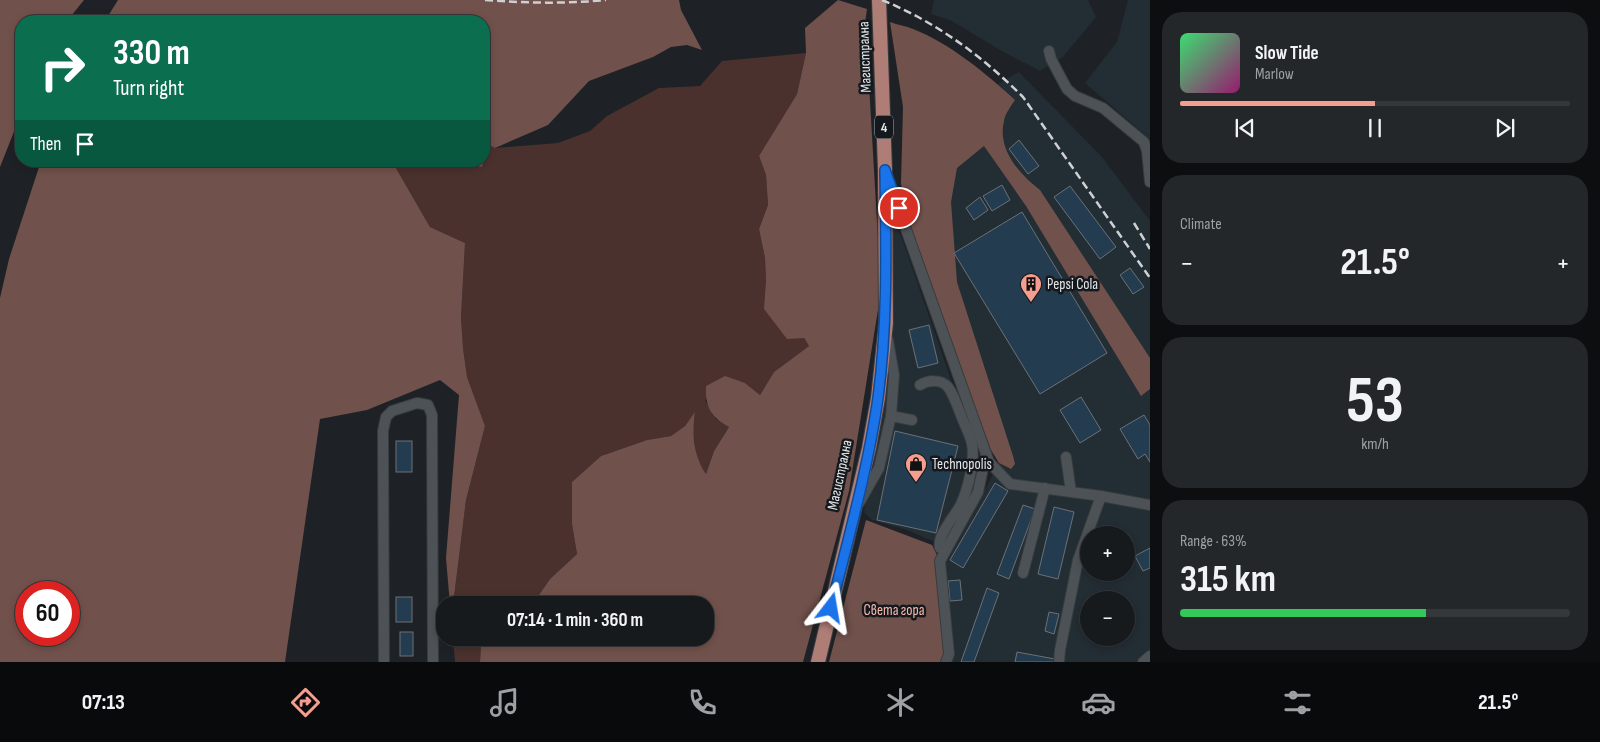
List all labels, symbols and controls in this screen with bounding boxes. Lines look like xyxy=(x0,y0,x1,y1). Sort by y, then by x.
street label: Магистрална xyxy=(854,21,876,93)
text: 330 m xyxy=(113,32,190,75)
icon: right xyxy=(30,35,95,100)
text: Slow Tide xyxy=(1255,42,1319,65)
text: Marlow xyxy=(1255,65,1294,84)
text: Turn right xyxy=(113,75,184,102)
icon: previous xyxy=(1231,114,1259,142)
icon: pause xyxy=(1361,114,1389,142)
icon: next xyxy=(1491,114,1519,142)
road number: 4 xyxy=(875,115,893,138)
icon: arrive xyxy=(71,130,99,158)
text: Then xyxy=(30,133,61,156)
pin xyxy=(878,187,920,229)
icon: arrive xyxy=(885,194,913,222)
text: Climate xyxy=(1180,215,1222,234)
text: 21.5° xyxy=(1340,240,1410,285)
text: − xyxy=(1180,247,1194,280)
text: + xyxy=(1556,247,1570,280)
building icon: Pepsi Cola xyxy=(1019,272,1043,303)
place label: Pepsi Cola xyxy=(1047,275,1098,294)
text: 53 xyxy=(1346,363,1404,441)
text: km/h xyxy=(1361,435,1389,454)
street label: Магистрална xyxy=(823,438,857,512)
shop icon: Technopolis xyxy=(904,452,928,483)
place label: Technopolis xyxy=(932,455,992,474)
map controls xyxy=(1080,526,1135,646)
button: + xyxy=(1080,526,1135,581)
text: Range · 63% xyxy=(1180,532,1247,551)
text: 315 km xyxy=(1180,557,1276,602)
speed limit sign: 60 xyxy=(15,581,80,646)
position arrow xyxy=(804,581,856,633)
button: − xyxy=(1080,591,1135,646)
park label: Света гора xyxy=(863,601,925,620)
text: 07:14 · 1 min · 360 m xyxy=(507,609,643,632)
icon: directions xyxy=(288,685,323,720)
icon: music xyxy=(487,685,522,720)
icon: phone xyxy=(685,685,720,720)
icon: climate xyxy=(883,685,918,720)
icon: car xyxy=(1081,685,1116,720)
icon: filters xyxy=(1280,685,1315,720)
text: 07:13 xyxy=(82,689,125,716)
text: 21.5° xyxy=(1478,689,1518,716)

